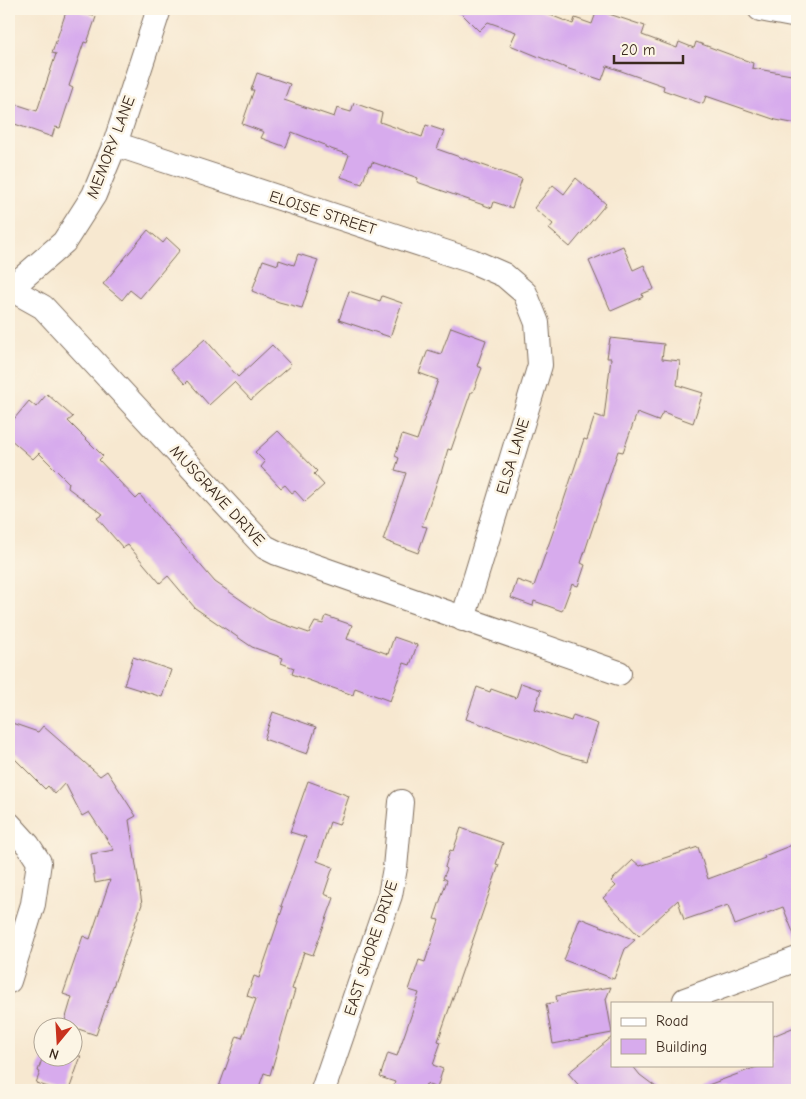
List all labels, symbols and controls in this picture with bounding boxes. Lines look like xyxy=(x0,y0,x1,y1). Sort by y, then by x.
scale bar xyxy=(614,32,682,64)
text: 20 m xyxy=(621,41,655,59)
street label: MEMORY LANE xyxy=(83,93,139,201)
street label: ELOISE STREET xyxy=(267,187,379,239)
street label: ELSA LANE xyxy=(493,416,533,497)
street label: MUSGRAVE DRIVE xyxy=(166,442,269,550)
street label: EAST SHORE DRIVE xyxy=(341,878,401,1018)
legend xyxy=(611,1002,774,1066)
text: Road xyxy=(656,1012,688,1030)
north arrow xyxy=(32,1016,82,1066)
text: Building xyxy=(656,1038,707,1056)
text: N xyxy=(47,1044,61,1063)

